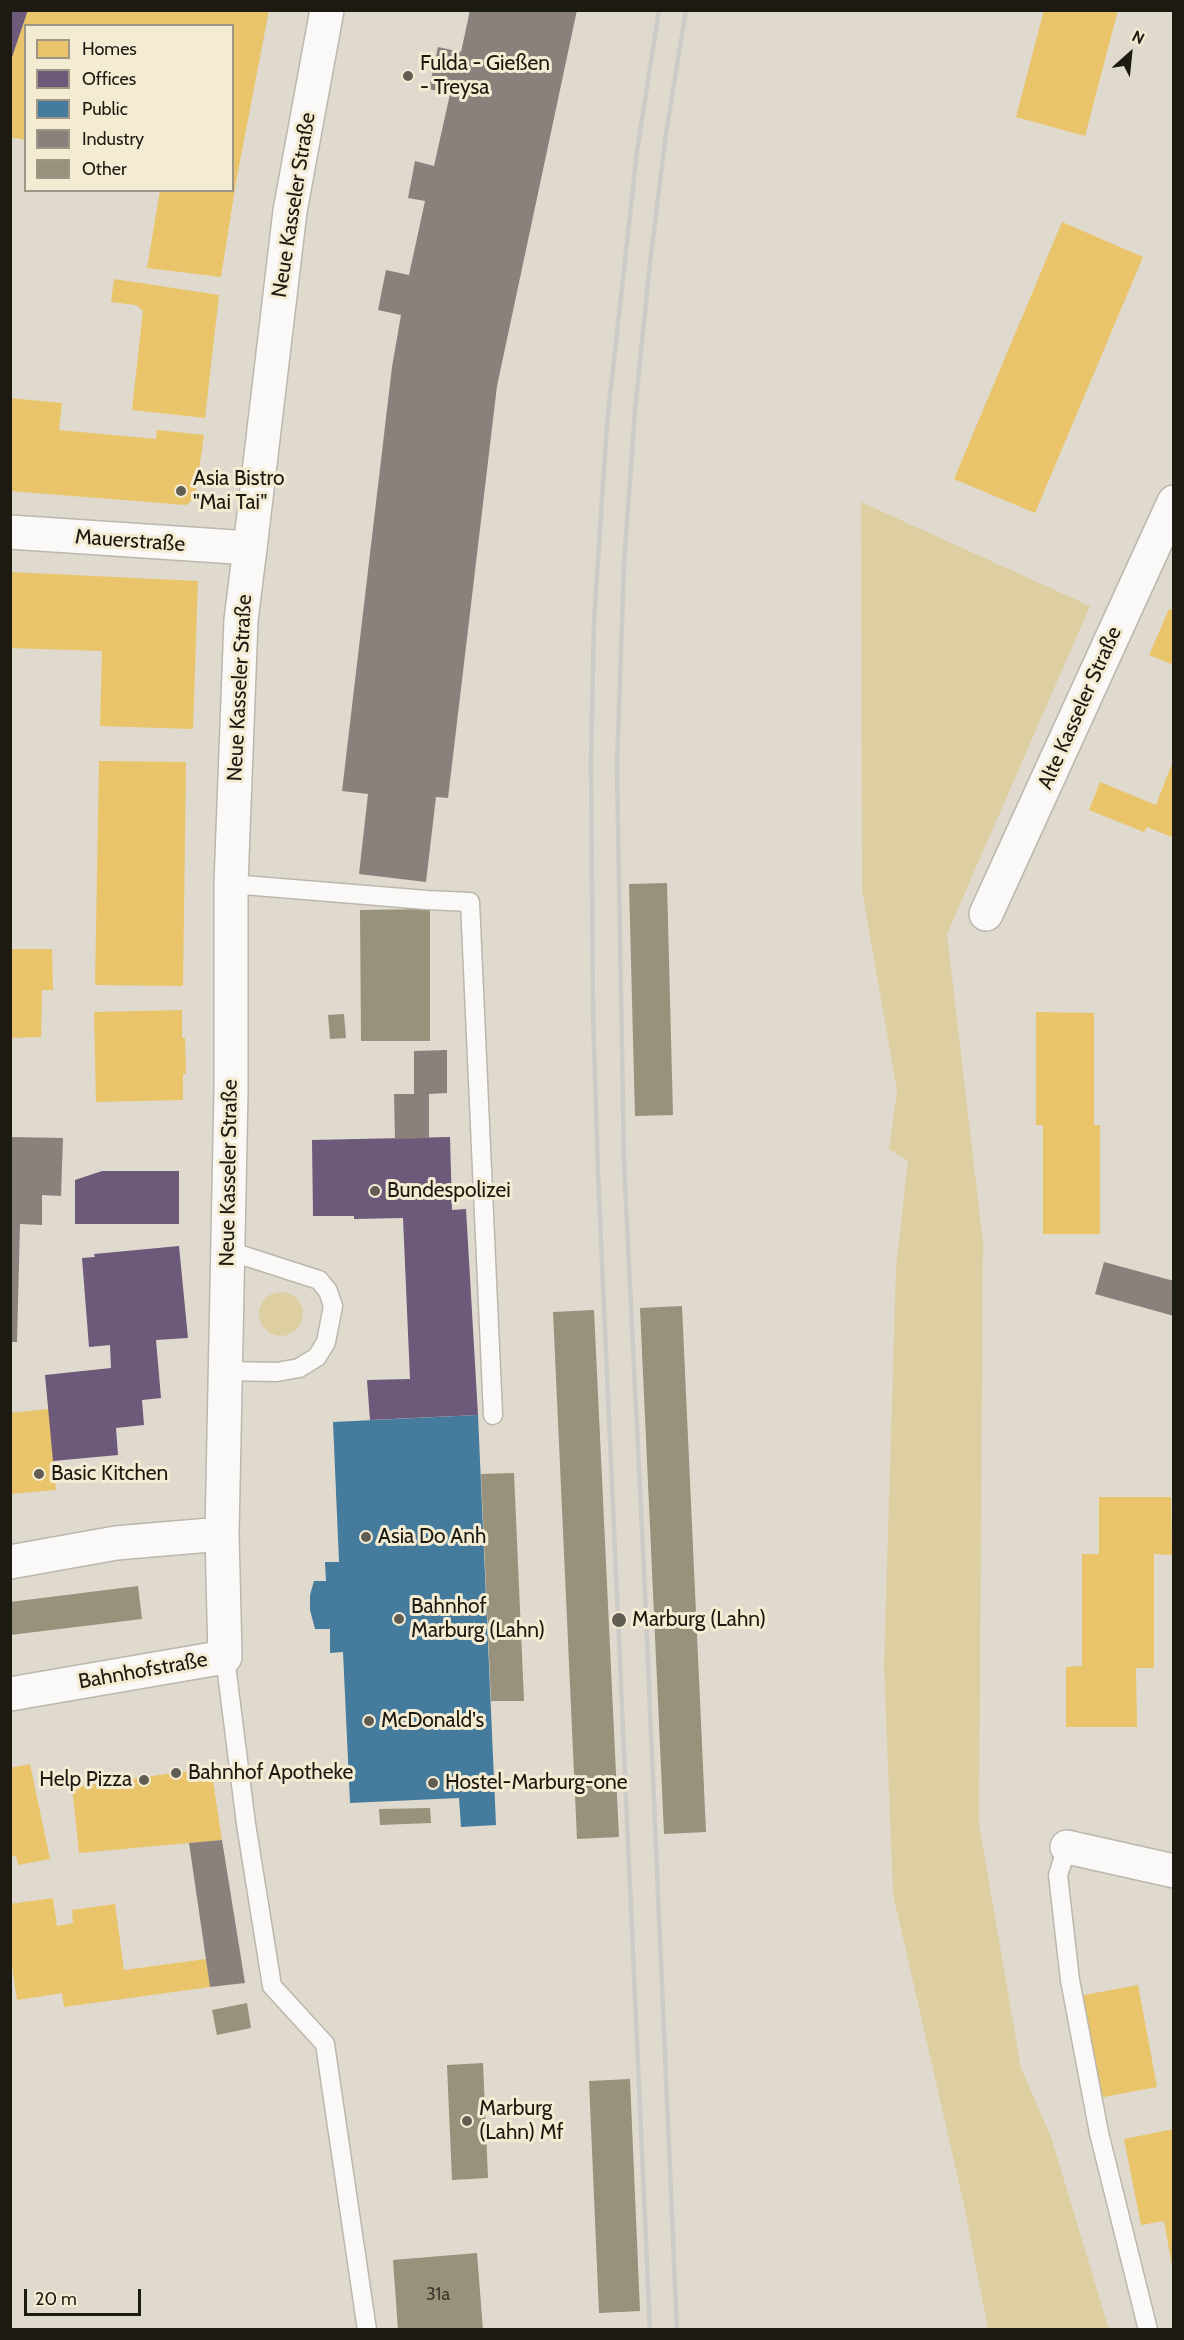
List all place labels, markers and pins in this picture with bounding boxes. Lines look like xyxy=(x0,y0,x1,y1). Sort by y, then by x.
place label: Fulda - Gießen - Treysa xyxy=(420,51,550,101)
marker: Fulda - Gießen - Treysa xyxy=(401,69,415,83)
place label: Asia Bistro "Mai Tai" xyxy=(193,466,284,516)
marker: Asia Bistro "Mai Tai" xyxy=(174,484,188,498)
place label: Bundespolizei xyxy=(387,1178,511,1204)
marker: Bundespolizei xyxy=(368,1184,382,1198)
place label: Basic Kitchen xyxy=(51,1461,168,1487)
marker: Basic Kitchen xyxy=(32,1467,46,1481)
place label: Asia Do Anh xyxy=(378,1524,486,1550)
marker: Asia Do Anh xyxy=(359,1530,373,1544)
place label: Bahnhof Marburg (Lahn) xyxy=(411,1594,545,1644)
place label: Marburg (Lahn) xyxy=(632,1607,766,1633)
marker: Marburg (Lahn) xyxy=(610,1611,628,1629)
marker: Bahnhof Marburg (Lahn) xyxy=(392,1612,406,1626)
place label: McDonald's xyxy=(381,1708,484,1734)
marker: McDonald's xyxy=(362,1714,376,1728)
place label: Bahnhof Apotheke xyxy=(188,1760,353,1786)
marker: Bahnhof Apotheke xyxy=(169,1766,183,1780)
place label: Help Pizza xyxy=(39,1767,132,1793)
place label: Hostel-Marburg-one xyxy=(445,1770,628,1796)
marker: Help Pizza xyxy=(137,1773,151,1787)
marker: Hostel-Marburg-one xyxy=(426,1776,440,1790)
place label: Marburg (Lahn) Mf xyxy=(479,2096,563,2146)
marker: Marburg (Lahn) Mf xyxy=(460,2114,474,2128)

